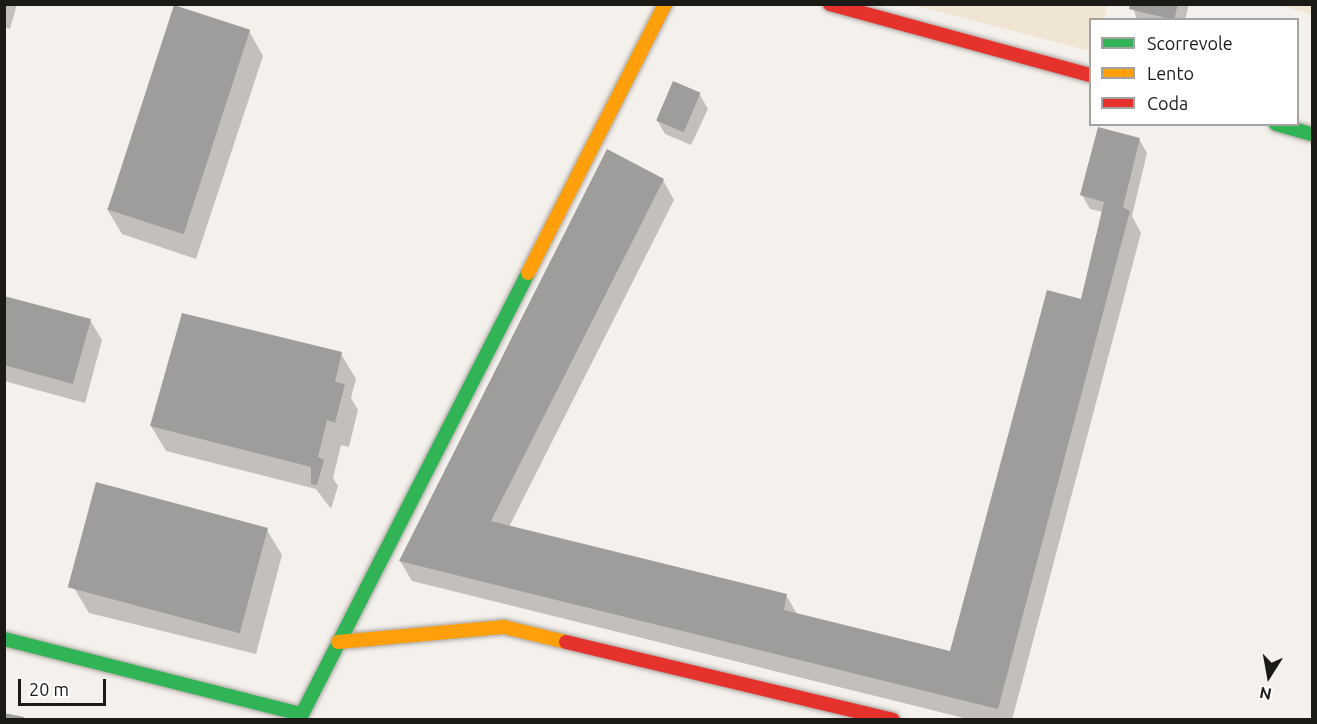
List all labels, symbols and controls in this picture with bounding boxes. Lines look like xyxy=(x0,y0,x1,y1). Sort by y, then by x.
legend xyxy=(1089,18,1299,126)
text: Scorrevole xyxy=(1147,33,1233,53)
text: Lento xyxy=(1147,63,1194,83)
text: Coda xyxy=(1147,93,1188,113)
north arrow xyxy=(1239,646,1299,706)
scale bar xyxy=(21,667,110,705)
text: 20 m xyxy=(29,679,69,699)
text: N xyxy=(1258,684,1273,704)

